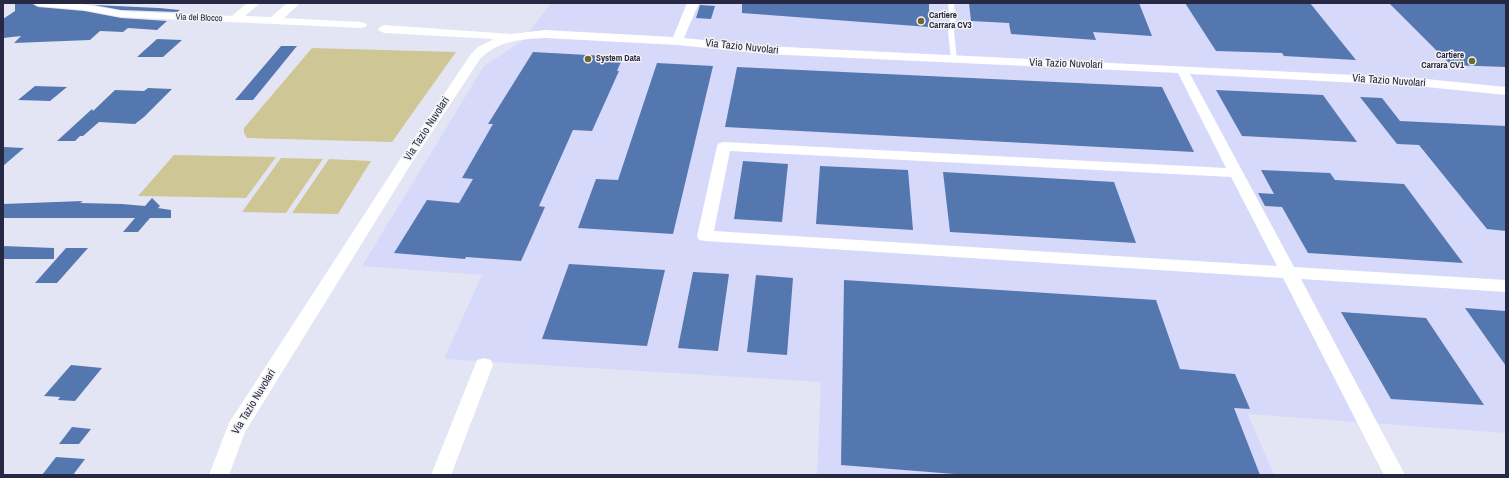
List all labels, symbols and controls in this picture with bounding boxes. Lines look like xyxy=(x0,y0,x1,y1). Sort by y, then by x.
place label: Cartiere Carrara CV3 xyxy=(929,11,972,32)
street label: Via del Blocco xyxy=(175,12,223,24)
marker: Cartiere Carrara CV3 xyxy=(916,16,926,26)
street label: Via Tazio Nuvolari xyxy=(705,37,779,57)
place label: Cartiere Carrara CV1 xyxy=(1421,51,1464,72)
marker: System Data xyxy=(583,54,593,64)
place label: System Data xyxy=(596,54,640,64)
street label: Via Tazio Nuvolari xyxy=(1029,56,1103,72)
marker: Cartiere Carrara CV1 xyxy=(1467,56,1477,66)
street label: Via Tazio Nuvolari xyxy=(1352,72,1426,90)
street label: Via Tazio Nuvolari xyxy=(401,94,453,164)
street label: Via Tazio Nuvolari xyxy=(229,367,279,437)

